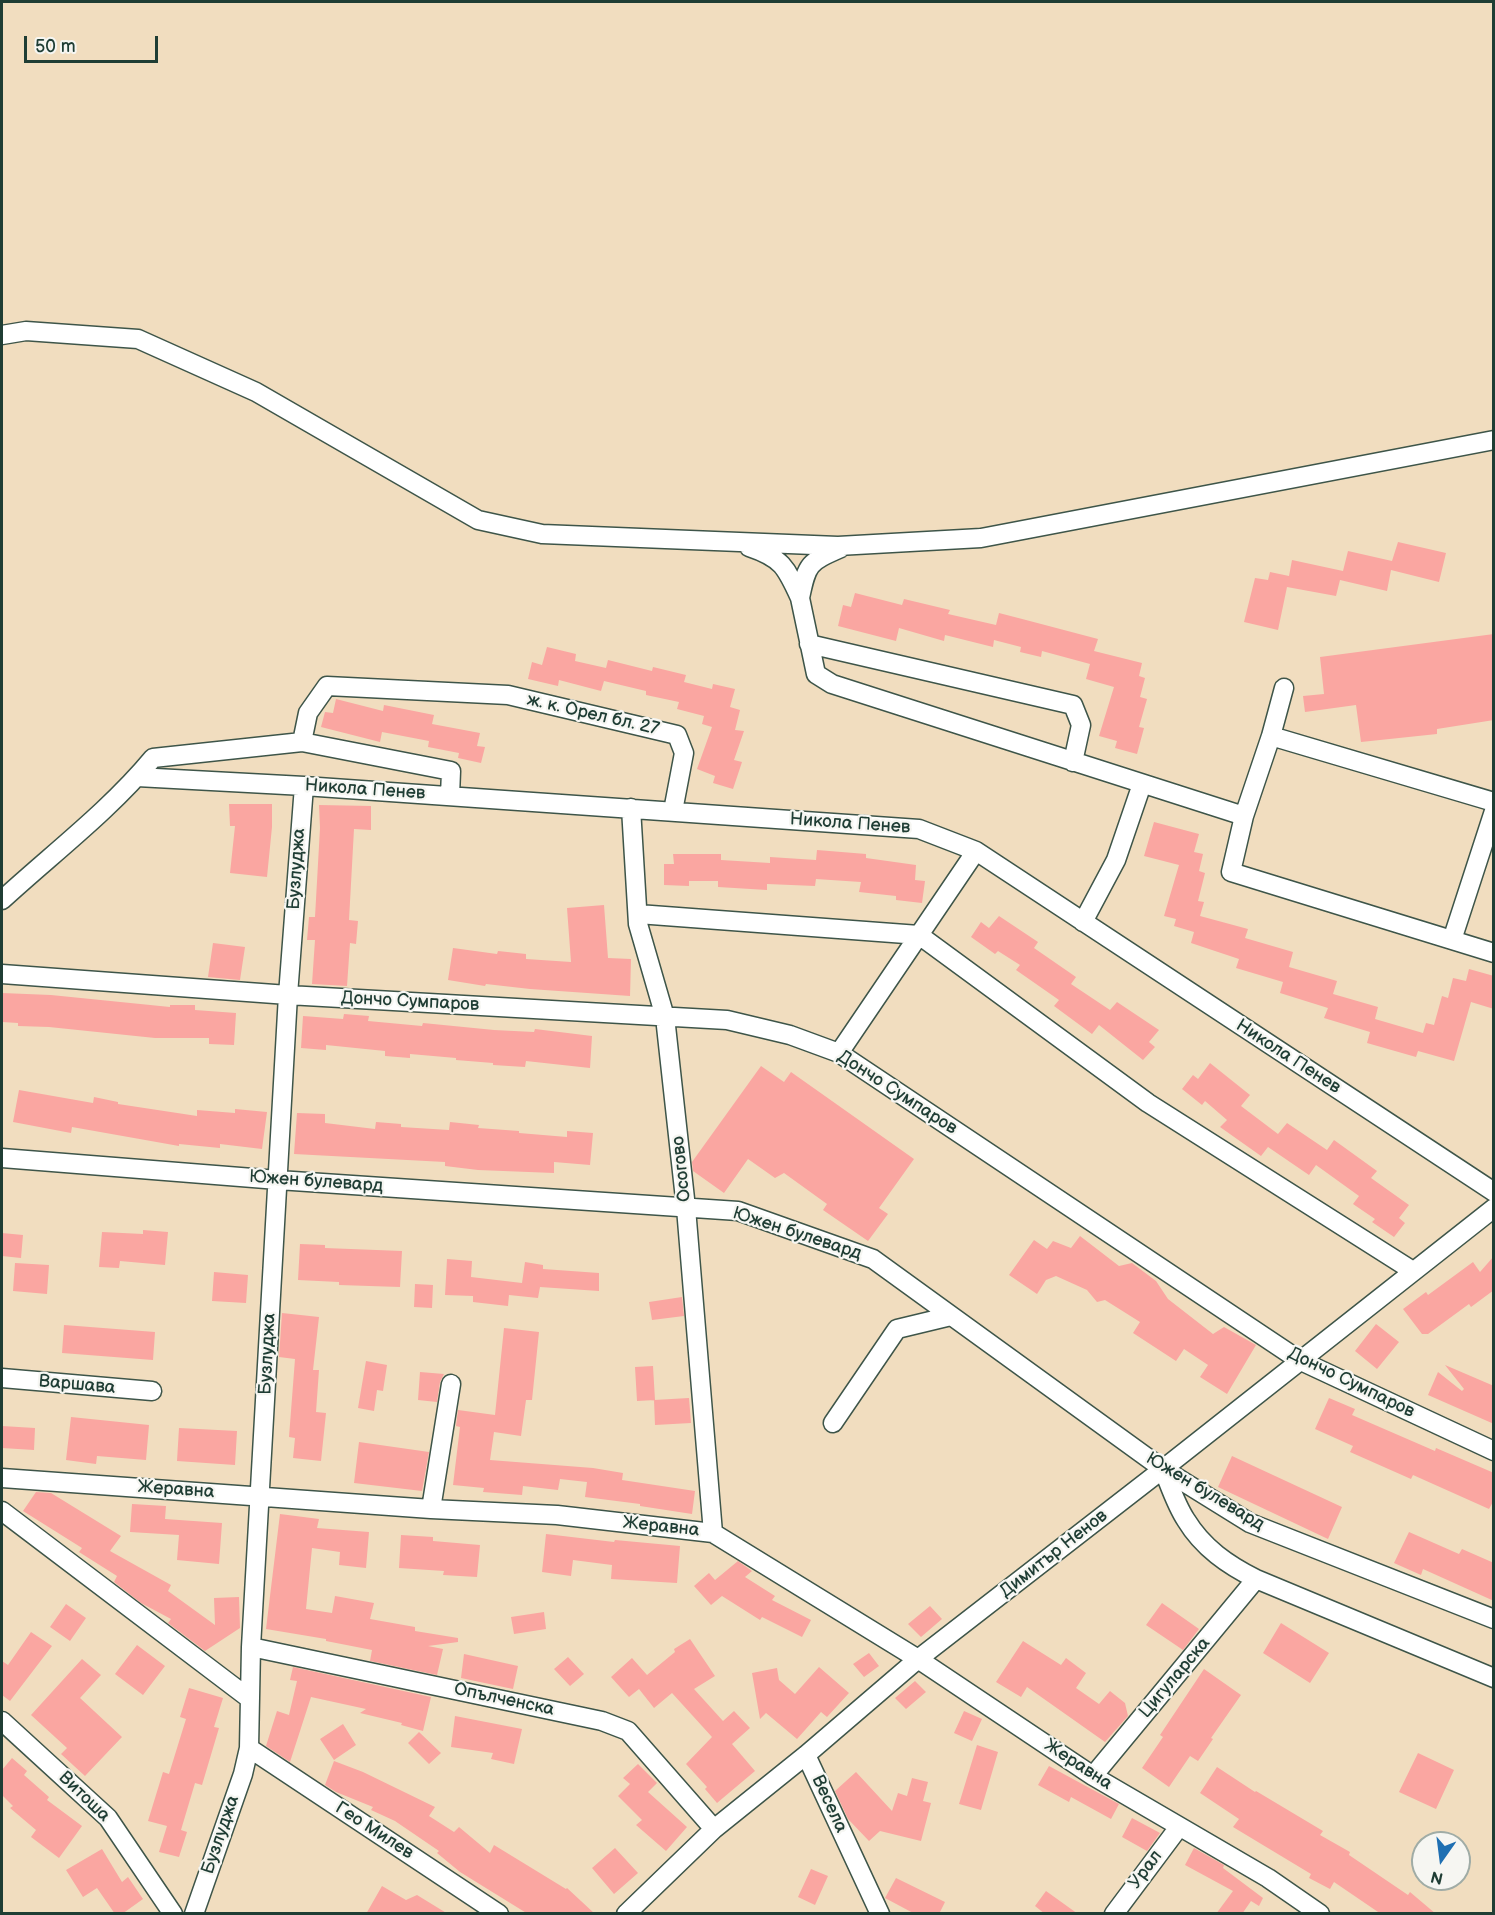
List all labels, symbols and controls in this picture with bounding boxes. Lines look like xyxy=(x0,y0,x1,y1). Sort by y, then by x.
scale bar xyxy=(27,24,160,62)
text: 50 m xyxy=(35,36,76,57)
street label: ж. к. Орел бл. 27 xyxy=(525,689,661,741)
street label: Никола Пенев xyxy=(304,775,426,805)
street label: Никола Пенев xyxy=(789,809,911,839)
street label: Бузлуджа xyxy=(283,827,311,911)
street label: Дончо Сумпаров xyxy=(340,988,480,1016)
street label: Никола Пенев xyxy=(1231,1015,1345,1099)
street label: Дончо Сумпаров xyxy=(833,1046,961,1140)
street label: Осогово xyxy=(668,1135,696,1203)
street label: Южен булевард xyxy=(248,1167,384,1197)
street label: Южен булевард xyxy=(730,1203,864,1265)
street label: Бузлуджа xyxy=(255,1313,281,1395)
street label: Дончо Сумпаров xyxy=(1284,1343,1418,1423)
street label: Варшава xyxy=(38,1371,116,1399)
street label: Южен булевард xyxy=(1142,1448,1268,1536)
street label: Жеравна xyxy=(137,1477,215,1503)
street label: Димитър Ненов xyxy=(996,1505,1112,1603)
street label: Жеравна xyxy=(622,1512,700,1542)
street label: Цигуларска xyxy=(1135,1633,1215,1723)
street label: Опълченска xyxy=(452,1679,556,1721)
street label: Жеравна xyxy=(1040,1735,1116,1795)
street label: Витоша xyxy=(54,1767,114,1827)
street label: Весела xyxy=(806,1772,852,1836)
street label: Бузлуджа xyxy=(197,1793,245,1877)
street label: Гео Милев xyxy=(331,1798,417,1864)
north arrow xyxy=(1411,1831,1471,1891)
street label: Урал xyxy=(1125,1846,1167,1894)
text: N xyxy=(1429,1866,1445,1888)

